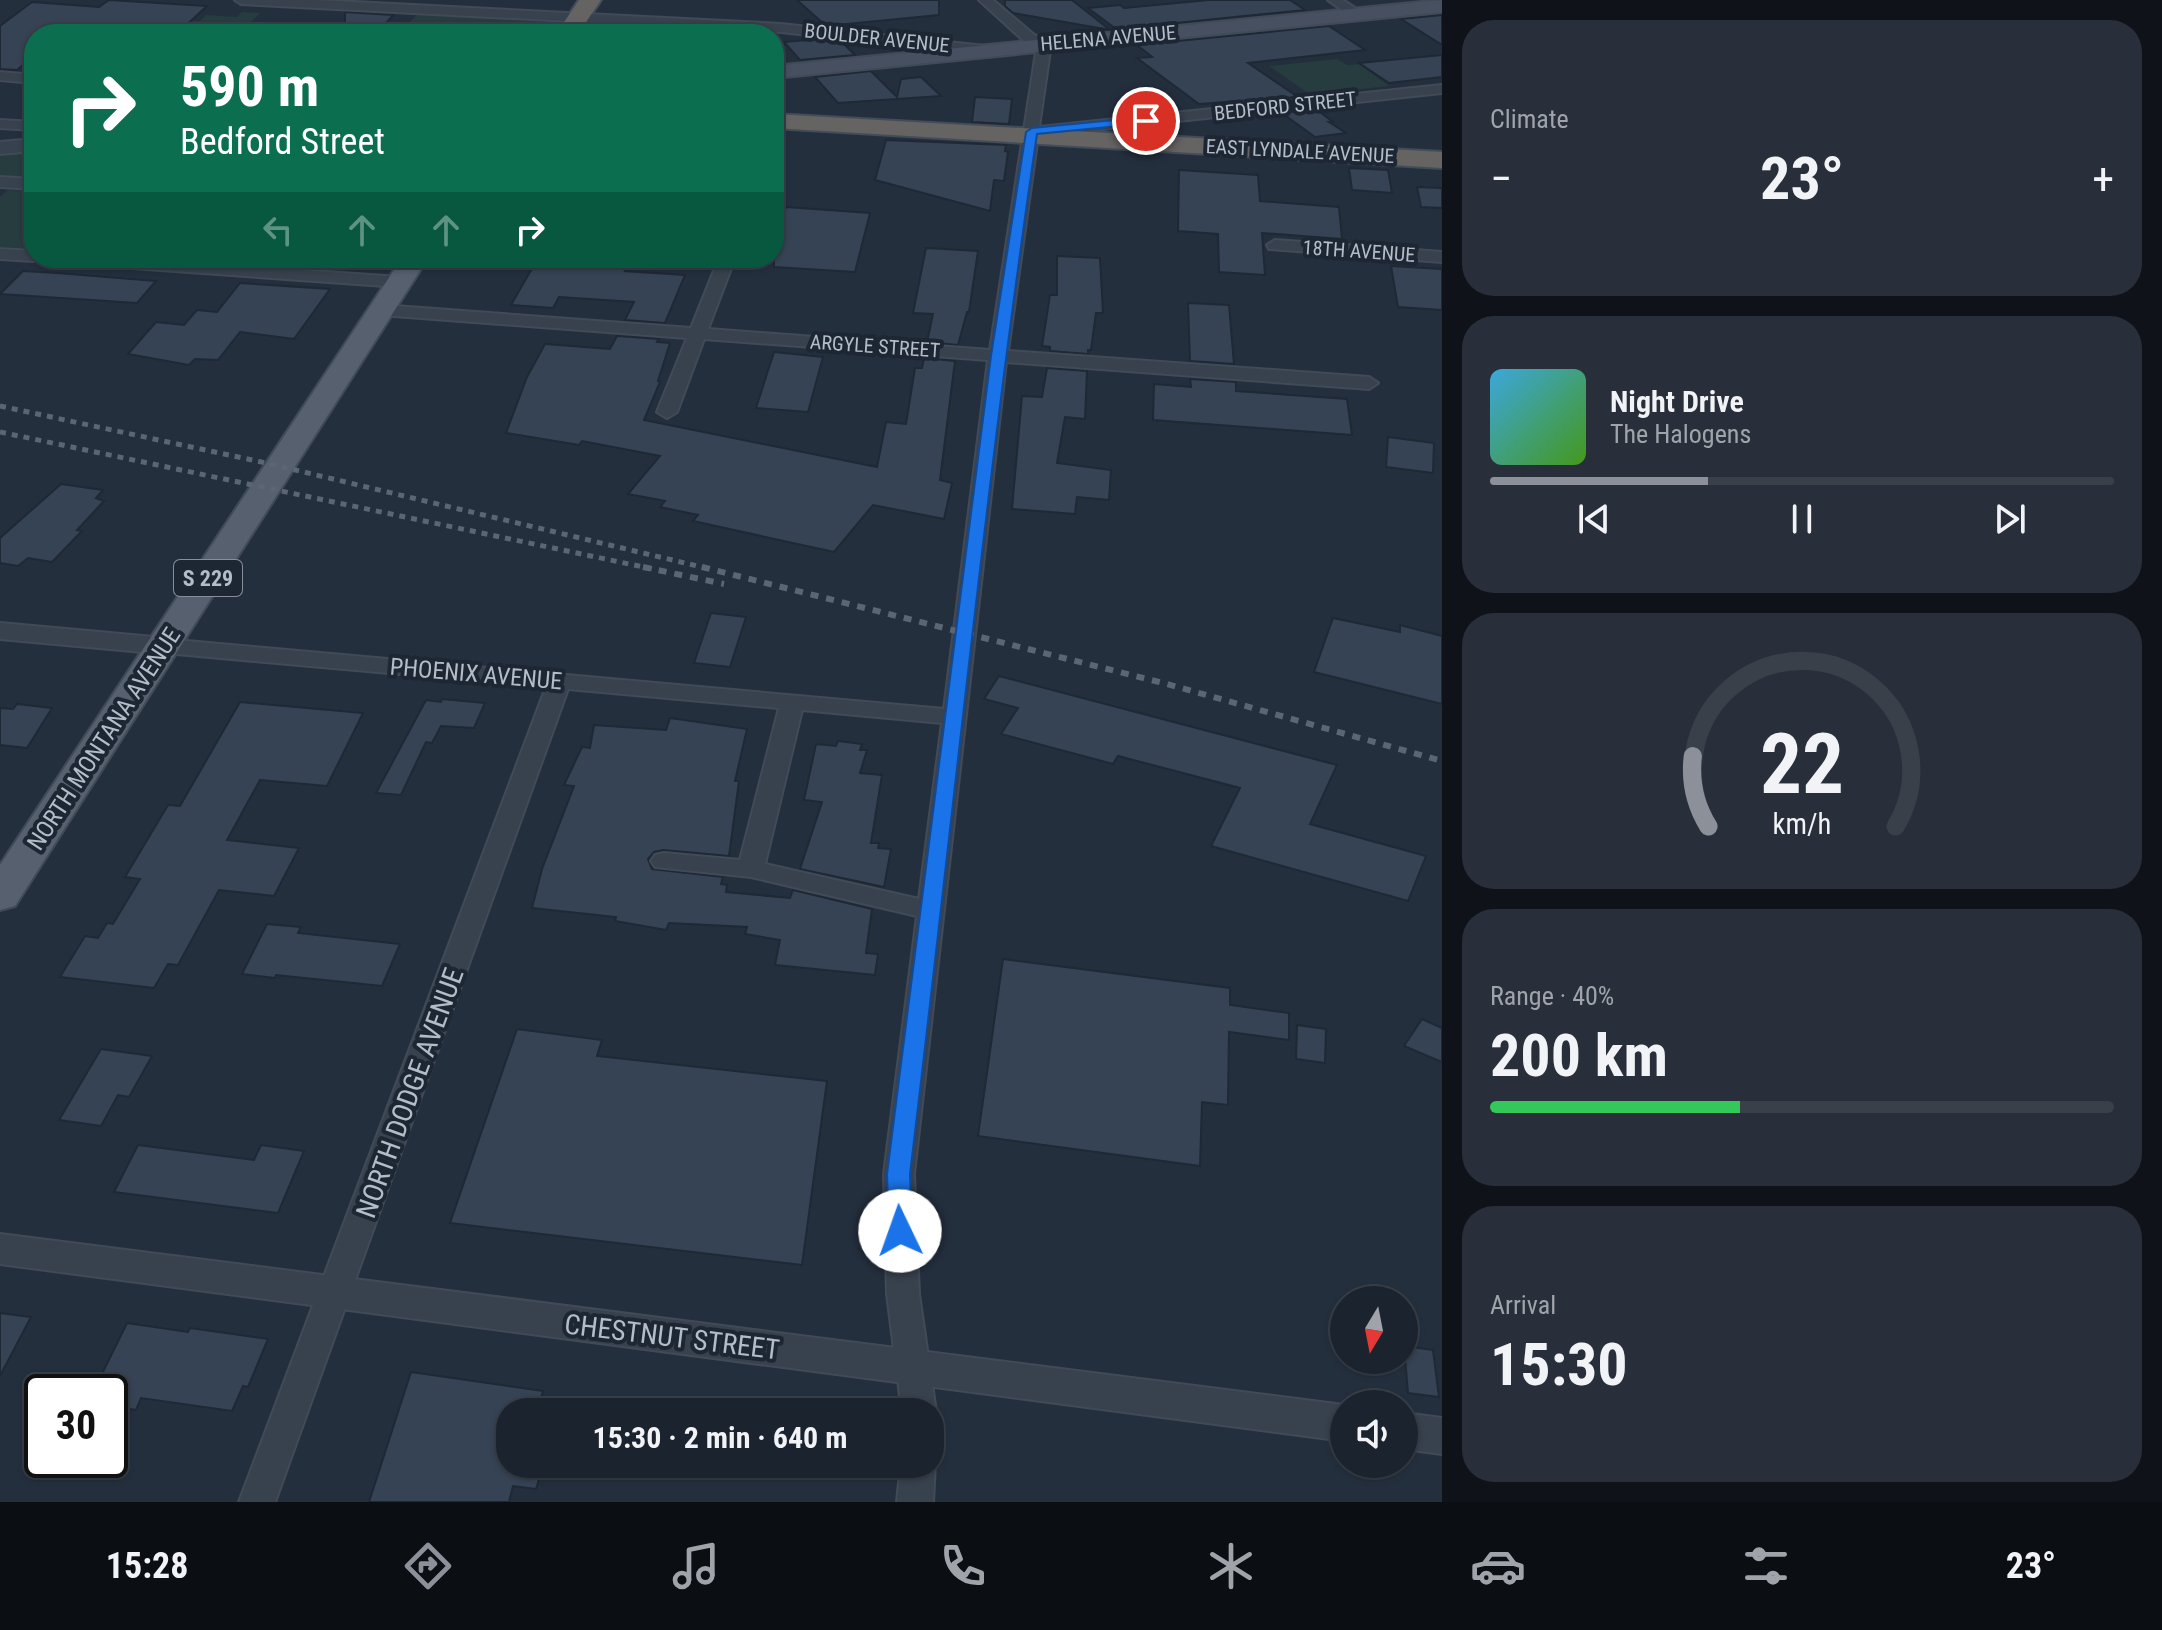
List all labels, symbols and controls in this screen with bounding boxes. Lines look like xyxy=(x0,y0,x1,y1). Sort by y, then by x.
street label: BOULDER AVENUE xyxy=(803,18,951,58)
street label: HELENA AVENUE xyxy=(1039,20,1177,56)
text: 590 m xyxy=(180,54,319,120)
icon: right xyxy=(48,56,152,160)
pin xyxy=(1112,87,1180,155)
street label: BEDFORD STREET xyxy=(1213,87,1357,125)
icon: arrive xyxy=(1124,99,1168,143)
text: Climate xyxy=(1490,104,1569,134)
text: Bedford Street xyxy=(180,121,385,163)
street label: EAST LYNDALE AVENUE xyxy=(1205,134,1395,168)
text: 23° xyxy=(1760,143,1844,214)
text: − xyxy=(1490,153,1512,205)
text: + xyxy=(2092,153,2114,205)
icon: left xyxy=(256,208,300,252)
icon: ahead xyxy=(340,208,384,252)
icon: ahead xyxy=(424,208,468,252)
icon: right xyxy=(508,208,552,252)
street label: 18TH AVENUE xyxy=(1302,235,1416,267)
street label: ARGYLE STREET xyxy=(809,329,941,363)
text: Night Drive xyxy=(1610,384,1744,419)
text: The Halogens xyxy=(1610,419,1751,449)
icon: previous xyxy=(1572,497,1616,541)
icon: pause xyxy=(1780,497,1824,541)
icon: next xyxy=(1988,497,2032,541)
road number: S 229 xyxy=(174,560,242,596)
street label: NORTH MONTANA AVENUE xyxy=(22,623,186,855)
street label: PHOENIX AVENUE xyxy=(389,653,563,695)
text: 22 xyxy=(1760,716,1844,813)
text: km/h xyxy=(1773,807,1831,841)
street label: NORTH DODGE AVENUE xyxy=(349,964,471,1222)
text: Range · 40% xyxy=(1490,981,1614,1011)
text: 200 km xyxy=(1490,1020,1668,1091)
position arrow xyxy=(858,1189,942,1273)
north arrow xyxy=(1330,1286,1418,1374)
map controls xyxy=(1330,1286,1418,1478)
text: Arrival xyxy=(1490,1290,1556,1320)
street label: CHESTNUT STREET xyxy=(563,1307,781,1367)
text: 15:30 xyxy=(1490,1329,1628,1400)
speed limit sign: 30 xyxy=(24,1374,128,1478)
button: sound xyxy=(1330,1390,1418,1478)
text: 15:30 · 2 min · 640 m xyxy=(593,1420,847,1455)
icon: directions xyxy=(400,1538,456,1594)
icon: music xyxy=(668,1538,724,1594)
icon: phone xyxy=(935,1538,991,1594)
icon: climate xyxy=(1203,1538,1259,1594)
icon: car xyxy=(1470,1538,1526,1594)
icon: filters xyxy=(1738,1538,1794,1594)
text: 15:28 xyxy=(106,1545,188,1587)
text: 23° xyxy=(2006,1545,2056,1587)

